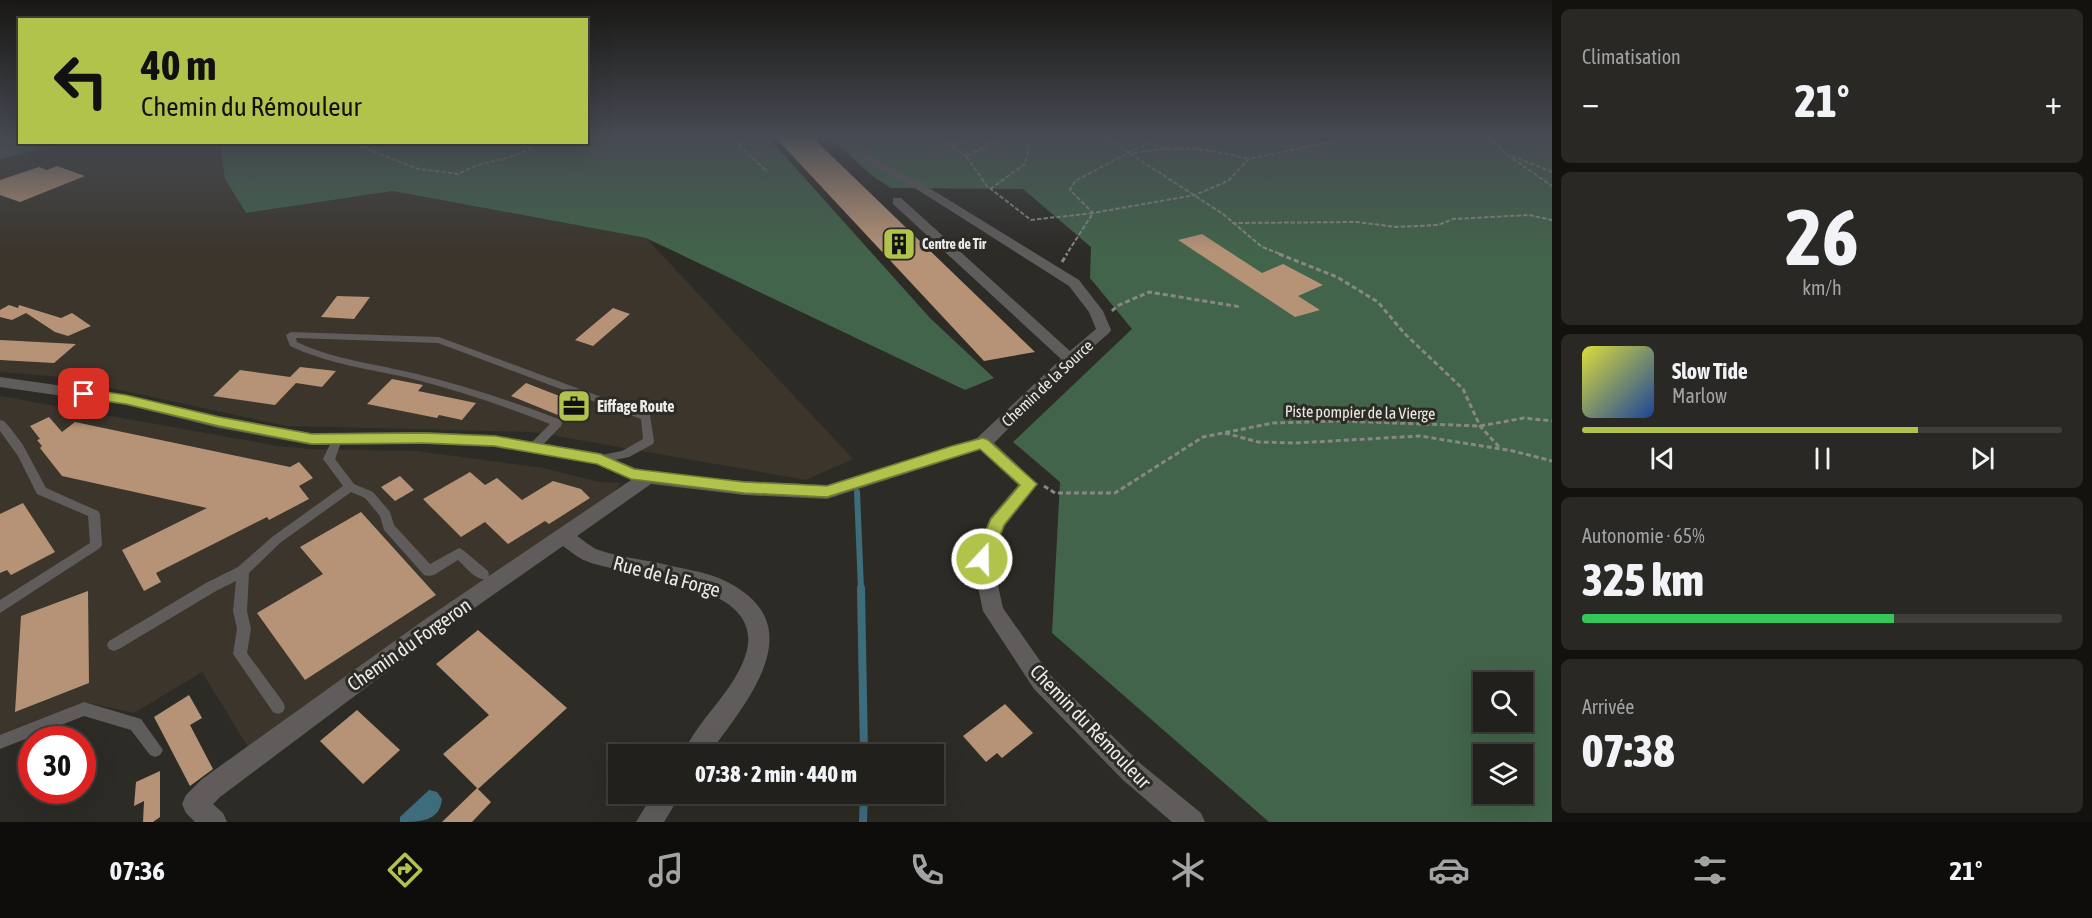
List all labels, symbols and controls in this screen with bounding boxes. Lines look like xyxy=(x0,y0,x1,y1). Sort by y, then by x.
text: 40 m xyxy=(141,41,216,89)
icon: left xyxy=(42,42,120,120)
text: Climatisation xyxy=(1582,45,1681,68)
text: 21° xyxy=(1795,75,1849,127)
text: − xyxy=(1582,83,1599,121)
text: + xyxy=(2045,83,2062,121)
text: Chemin du Rémouleur xyxy=(141,91,362,122)
text: 26 xyxy=(1785,192,1859,282)
building icon: Centre de Tir xyxy=(881,226,917,262)
place label: Centre de Tir xyxy=(922,236,987,252)
text: km/h xyxy=(1802,276,1842,299)
street label: Chemin de la Source xyxy=(998,336,1096,430)
text: Slow Tide xyxy=(1672,358,1748,384)
pin xyxy=(58,368,109,419)
icon: arrive xyxy=(67,377,100,410)
text: Marlow xyxy=(1672,384,1727,407)
office icon: Eiffage Route xyxy=(556,388,592,424)
place label: Eiffage Route xyxy=(597,397,675,415)
street label: Piste pompier de la Vierge xyxy=(1285,402,1435,423)
icon: previous xyxy=(1646,442,1679,475)
icon: pause xyxy=(1806,442,1839,475)
icon: next xyxy=(1966,442,1999,475)
text: Autonomie · 65% xyxy=(1582,524,1705,547)
position arrow xyxy=(950,527,1014,591)
street label: Rue de la Forge xyxy=(611,551,723,601)
text: 325 km xyxy=(1582,554,1704,606)
street label: Chemin du Forgeron xyxy=(343,593,475,695)
street label: Chemin du Rémouleur xyxy=(1026,659,1157,794)
map controls xyxy=(1473,672,1533,804)
button: search xyxy=(1473,672,1533,732)
text: Arrivée xyxy=(1582,695,1634,718)
text: 07:38 xyxy=(1582,725,1675,777)
speed limit sign: 30 xyxy=(18,726,96,804)
button: layers xyxy=(1473,744,1533,804)
text: 07:38 · 2 min · 440 m xyxy=(695,761,857,787)
icon: directions xyxy=(384,849,426,891)
icon: music xyxy=(645,849,687,891)
icon: phone xyxy=(906,849,948,891)
icon: climate xyxy=(1167,849,1209,891)
icon: car xyxy=(1428,849,1470,891)
icon: filters xyxy=(1689,849,1731,891)
text: 07:36 xyxy=(109,855,165,886)
text: 21° xyxy=(1950,855,1982,886)

